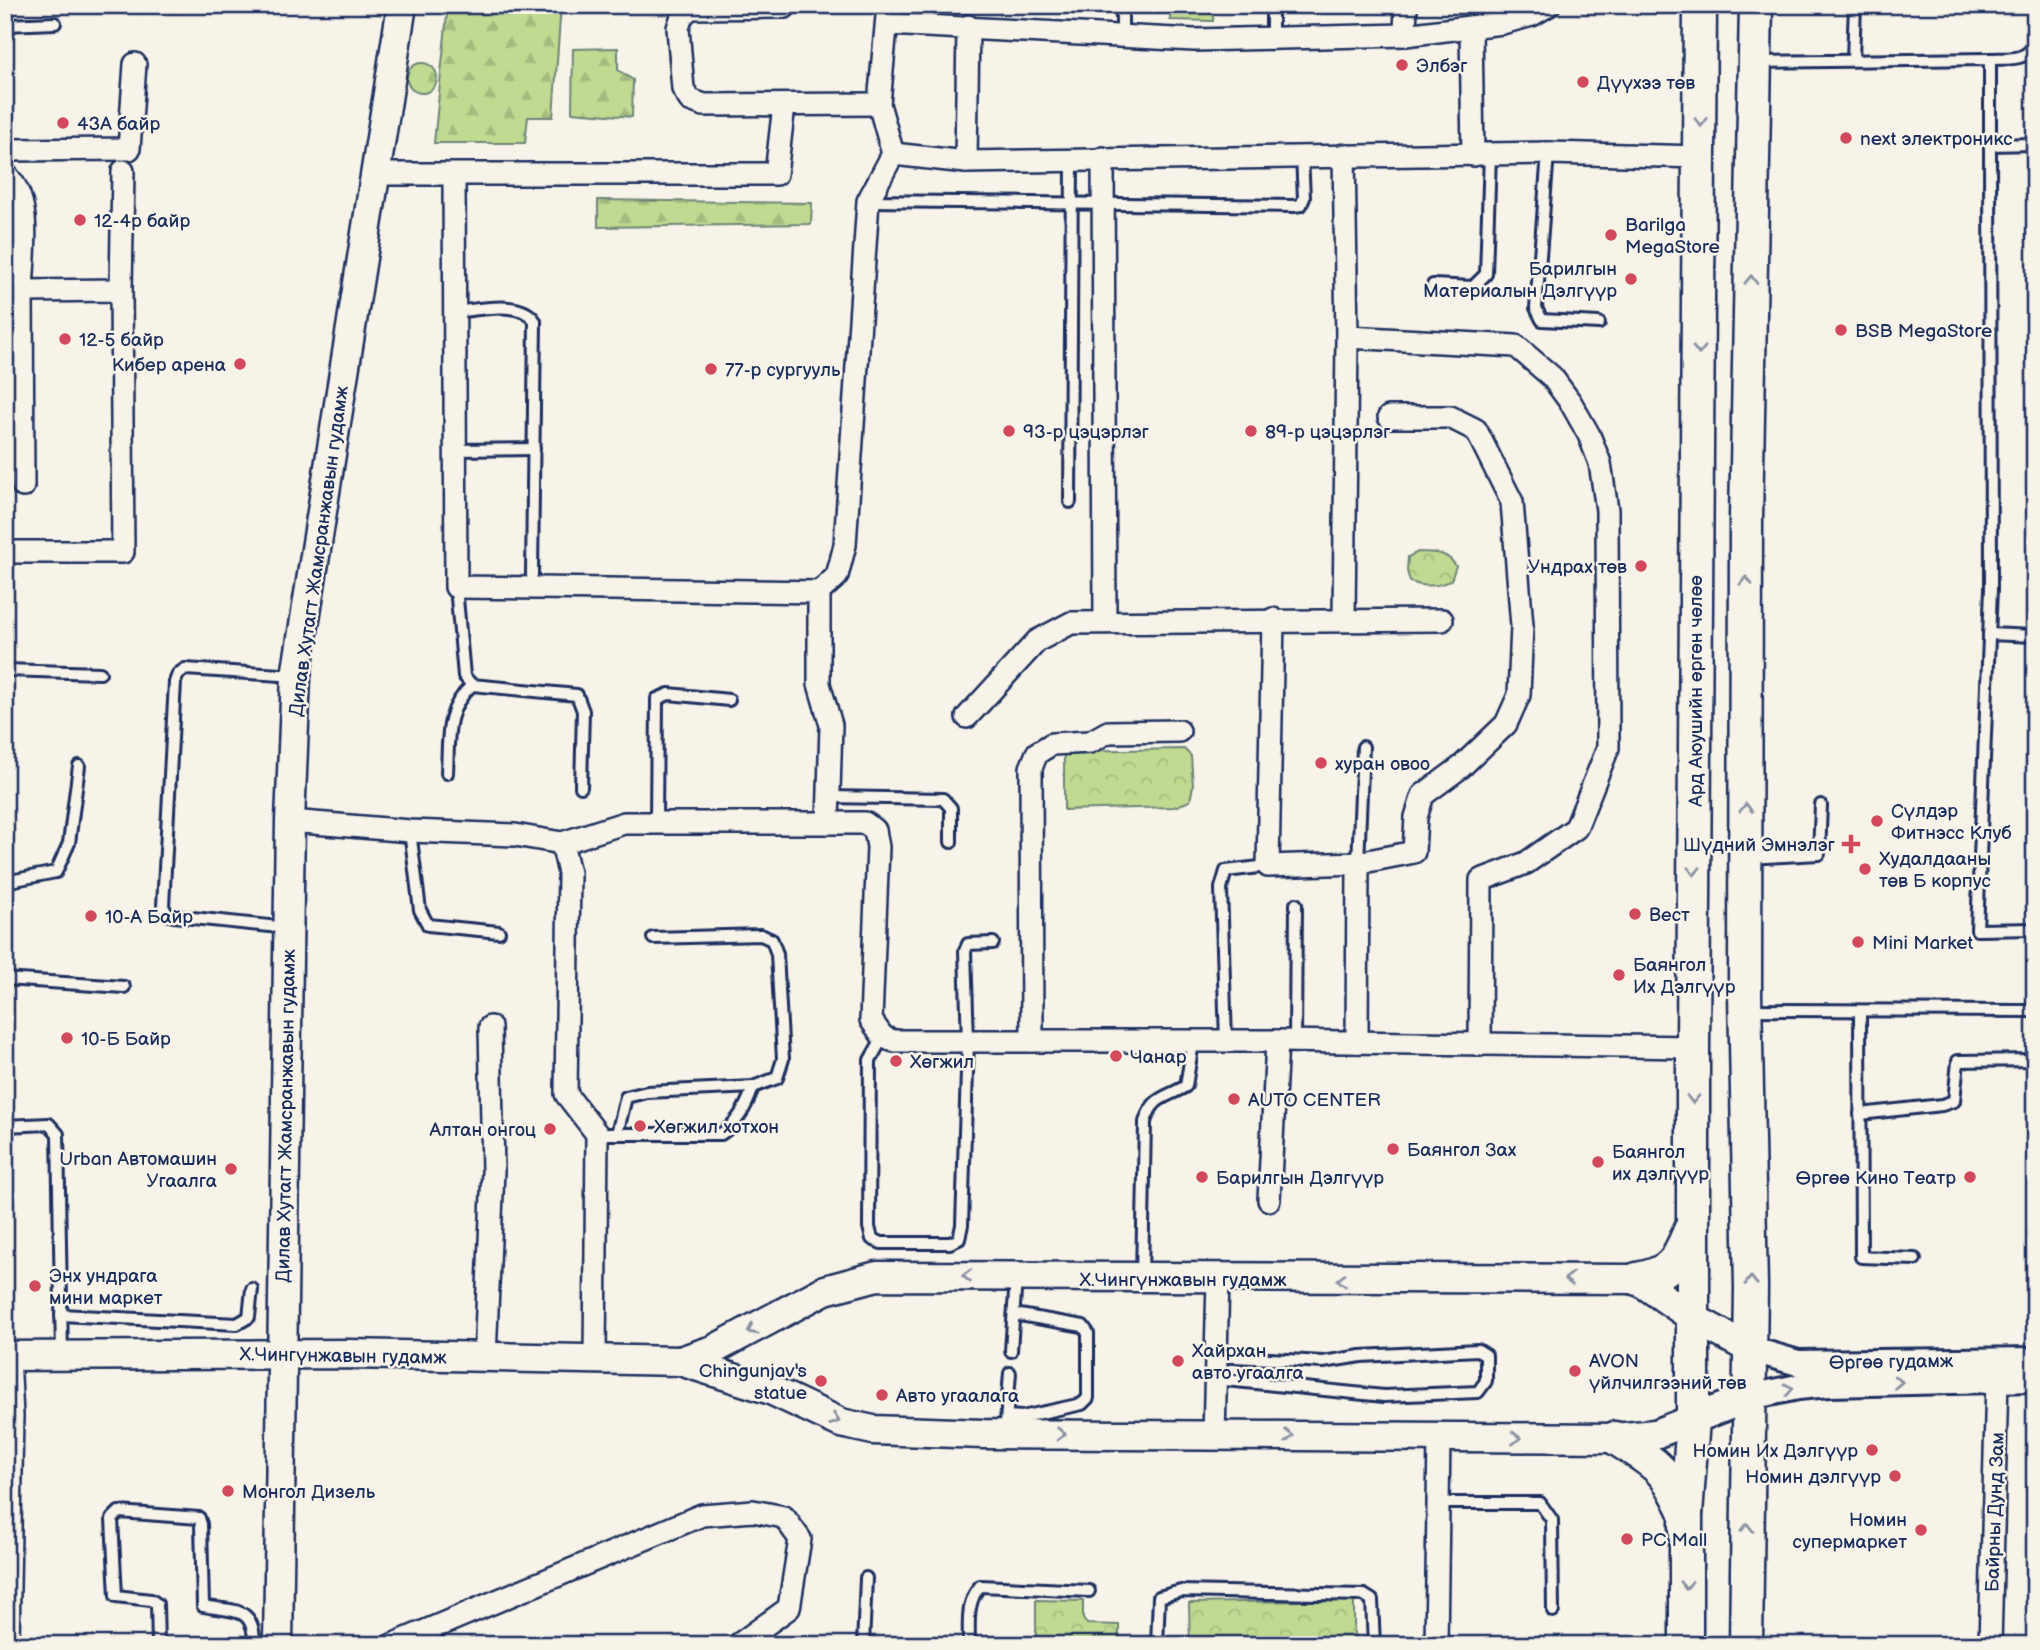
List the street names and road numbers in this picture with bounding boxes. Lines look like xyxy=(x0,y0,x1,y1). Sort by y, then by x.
street label: Дилав Хутагт Жамсранжавын гудамж xyxy=(285,384,354,718)
street label: Ард Аюушийн өргөн чөлөө xyxy=(1685,575,1708,808)
street label: Дилав Хутагт Жамсранжавын гудамж xyxy=(272,948,301,1283)
street label: Х.Чингүнжавын гудамж xyxy=(1080,1269,1287,1292)
street label: Х.Чингүнжавын гудамж xyxy=(239,1343,447,1370)
street label: Өргөө гудамж xyxy=(1829,1350,1954,1375)
street label: Байрны Дунд Зам xyxy=(1981,1432,2010,1592)

